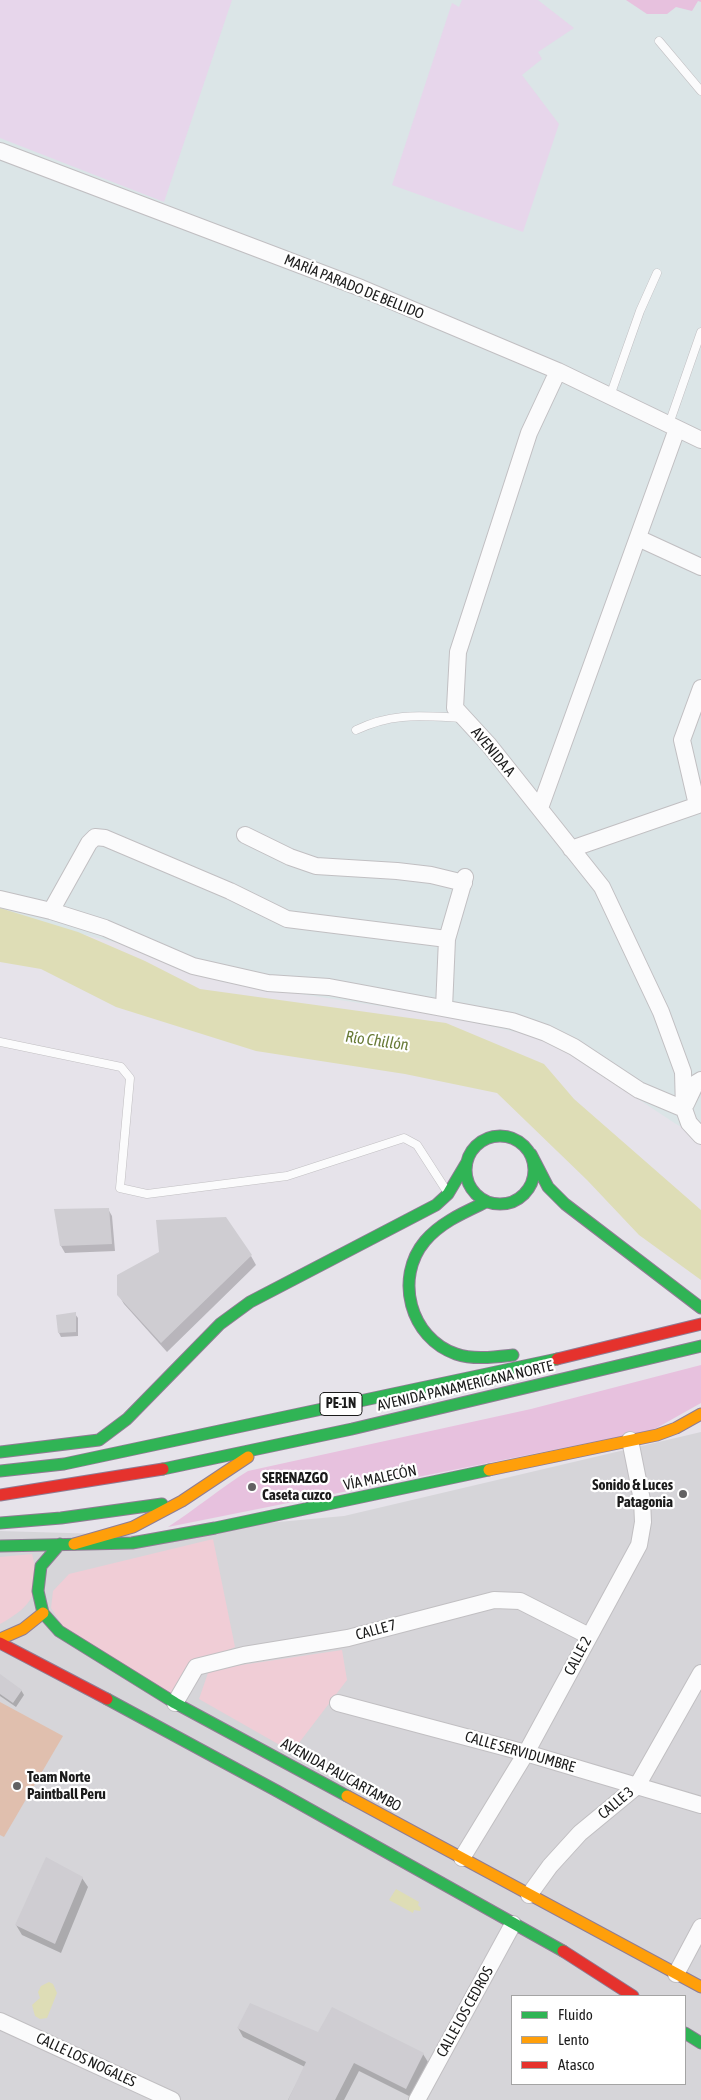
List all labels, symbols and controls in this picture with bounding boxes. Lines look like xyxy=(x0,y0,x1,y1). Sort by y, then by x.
street label: MARÍA PARADO DE BELLIDO xyxy=(281,251,427,323)
street label: AVENIDA A xyxy=(467,724,519,780)
water label: Río Chillón xyxy=(344,1027,410,1055)
street label: AVENIDA PANAMERICANA NORTE xyxy=(375,1357,555,1415)
road number: PE-1N xyxy=(320,1392,362,1416)
street label: VÍA MALECÓN xyxy=(342,1461,418,1495)
place label: SERENAZGO Caseta cuzco xyxy=(262,1469,332,1504)
place label: Sonido & Luces Patagonia xyxy=(592,1476,673,1511)
marker: SERENAZGO Caseta cuzco xyxy=(246,1481,258,1493)
marker: Sonido & Luces Patagonia xyxy=(677,1488,689,1500)
street label: CALLE 7 xyxy=(354,1616,398,1644)
street label: CALLE 2 xyxy=(560,1634,596,1678)
street label: CALLE SERVIDUMBRE xyxy=(463,1728,577,1776)
street label: AVENIDA PAUCARTAMBO xyxy=(278,1734,404,1816)
place label: Team Norte Paintball Peru xyxy=(27,1768,106,1803)
marker: Team Norte Paintball Peru xyxy=(11,1780,23,1792)
street label: CALLE 3 xyxy=(594,1783,638,1823)
street label: CALLE LOS CEDROS xyxy=(433,1964,497,2060)
legend xyxy=(511,1995,686,2085)
text: Fluido xyxy=(558,2006,593,2023)
street label: CALLE LOS NOGALES xyxy=(33,2029,139,2091)
text: Lento xyxy=(558,2031,589,2048)
text: Atasco xyxy=(558,2056,595,2073)

